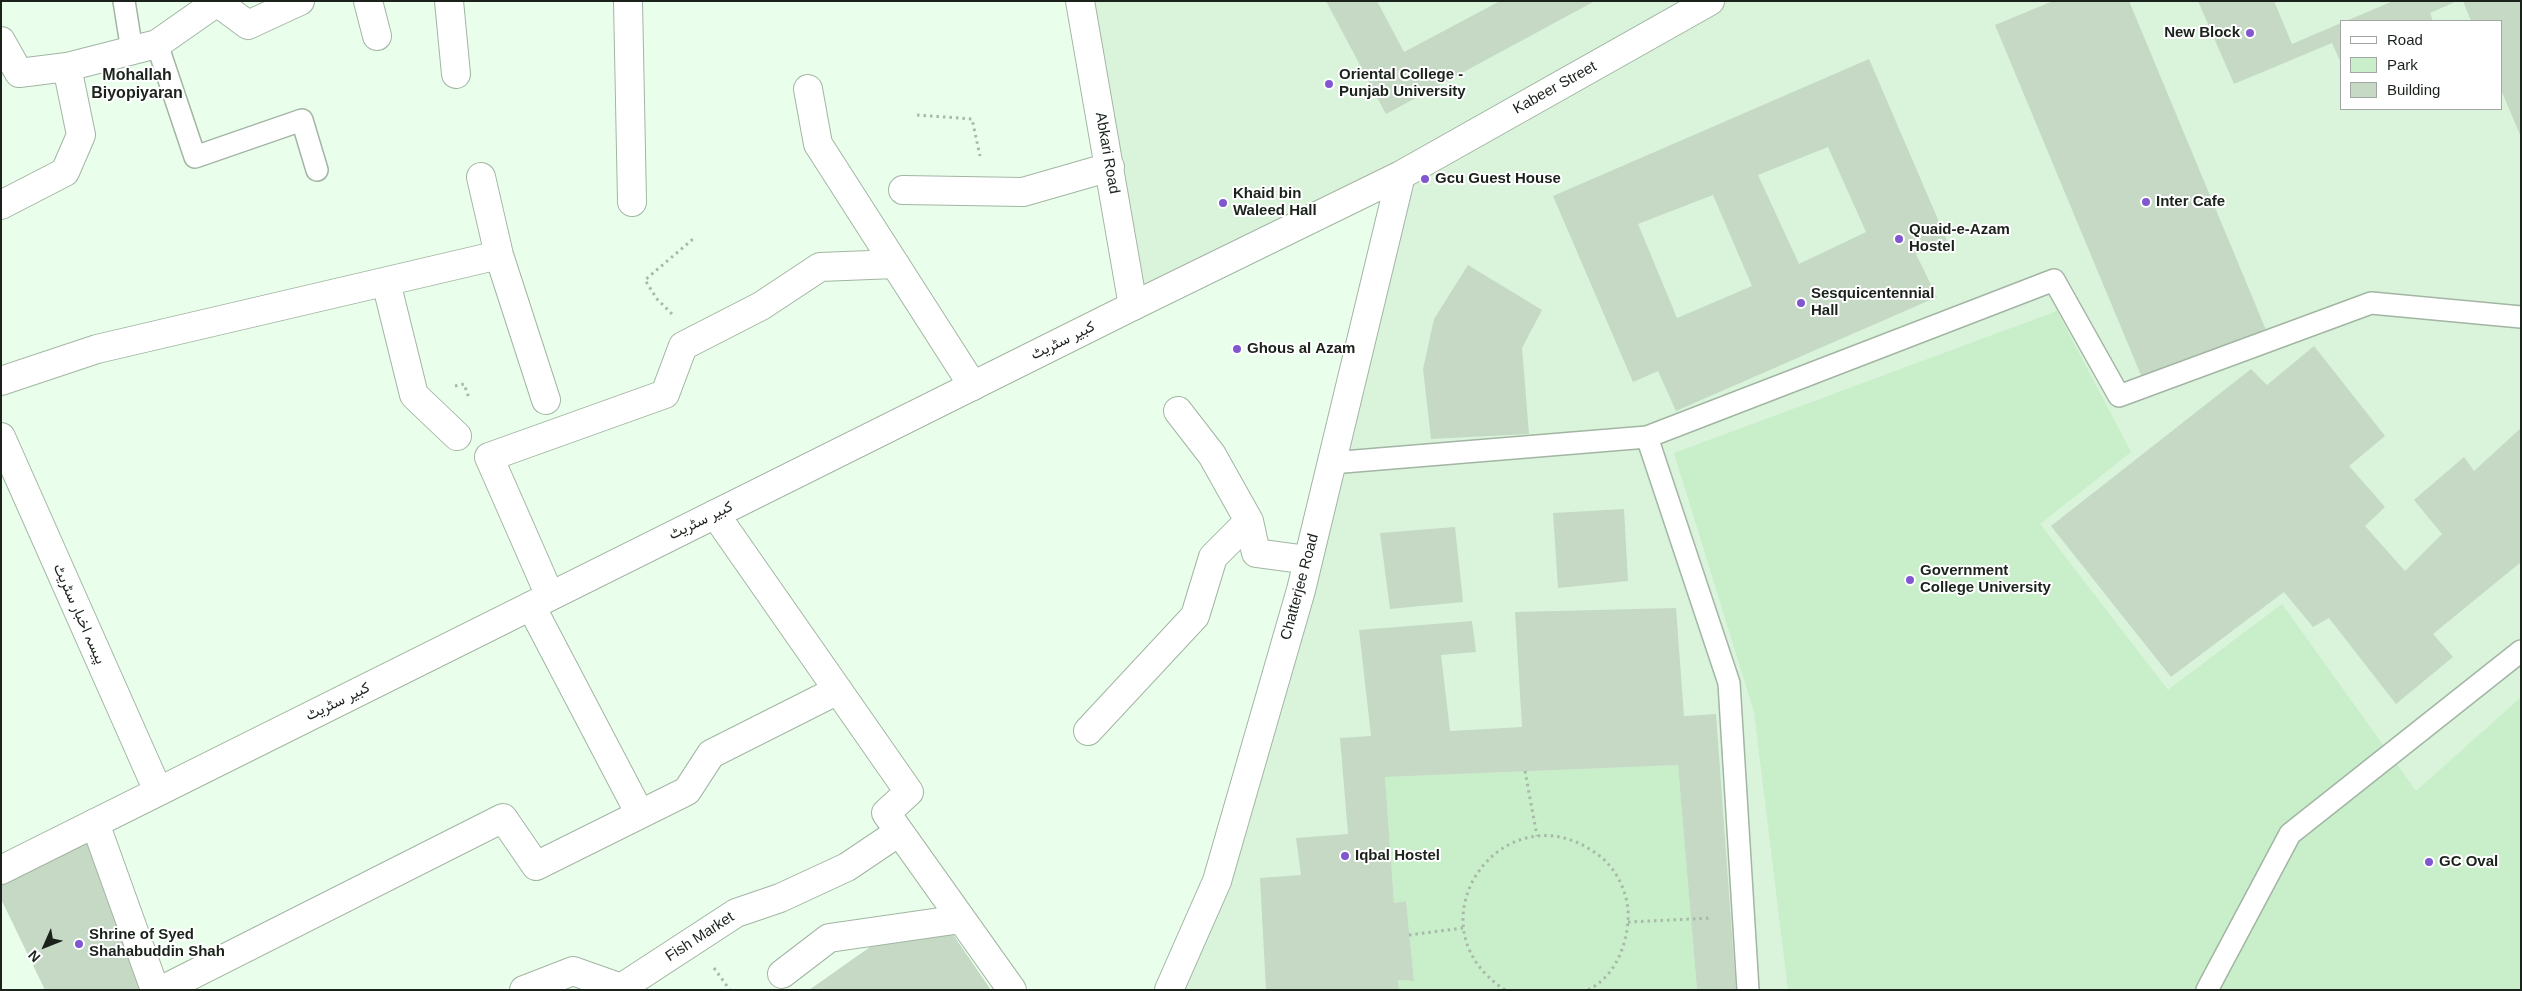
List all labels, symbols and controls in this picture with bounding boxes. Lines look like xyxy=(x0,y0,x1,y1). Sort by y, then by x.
legend xyxy=(2340,20,2502,110)
place label: New Block xyxy=(2164,24,2240,42)
marker: New Block xyxy=(2244,27,2256,39)
text: Road xyxy=(2387,31,2423,48)
text: Park xyxy=(2387,56,2418,73)
street label: Kabeer Street xyxy=(1510,58,1600,118)
district label: Mohallah Biyopiyaran xyxy=(91,66,183,104)
place label: Oriental College - Punjab University xyxy=(1339,66,1466,101)
marker: Oriental College - Punjab University xyxy=(1323,78,1335,90)
text: Building xyxy=(2387,81,2440,98)
street label: Abkari Road xyxy=(1091,111,1123,195)
place label: Gcu Guest House xyxy=(1435,170,1561,188)
marker: Gcu Guest House xyxy=(1419,173,1431,185)
place label: Khaid bin Waleed Hall xyxy=(1233,185,1317,220)
place label: Inter Cafe xyxy=(2156,193,2225,211)
marker: Inter Cafe xyxy=(2140,196,2152,208)
marker: Khaid bin Waleed Hall xyxy=(1217,197,1229,209)
place label: Quaid-e-Azam Hostel xyxy=(1909,221,2010,256)
marker: Quaid-e-Azam Hostel xyxy=(1893,233,1905,245)
place label: Sesquicentennial Hall xyxy=(1811,285,1934,320)
marker: Sesquicentennial Hall xyxy=(1795,297,1807,309)
street label: کبیر سٹریٹ xyxy=(1028,318,1098,364)
place label: Ghous al Azam xyxy=(1247,340,1355,358)
marker: Ghous al Azam xyxy=(1231,343,1243,355)
street label: کبیر سٹریٹ xyxy=(666,498,736,544)
street label: Chatterjee Road xyxy=(1277,532,1323,642)
street label: پیسہ اخبار سٹریٹ xyxy=(49,561,109,667)
place label: Government College University xyxy=(1920,562,2051,597)
marker: Government College University xyxy=(1904,574,1916,586)
street label: کبیر سٹریٹ xyxy=(303,679,373,725)
place label: Iqbal Hostel xyxy=(1355,847,1440,865)
marker: Iqbal Hostel xyxy=(1339,850,1351,862)
place label: GC Oval xyxy=(2439,853,2498,871)
marker: GC Oval xyxy=(2423,856,2435,868)
street label: Fish Market xyxy=(662,908,738,966)
north arrow xyxy=(20,921,70,971)
place label: Shrine of Syed Shahabuddin Shah xyxy=(89,926,225,961)
marker: Shrine of Syed Shahabuddin Shah xyxy=(73,938,85,950)
text: N xyxy=(25,947,43,966)

